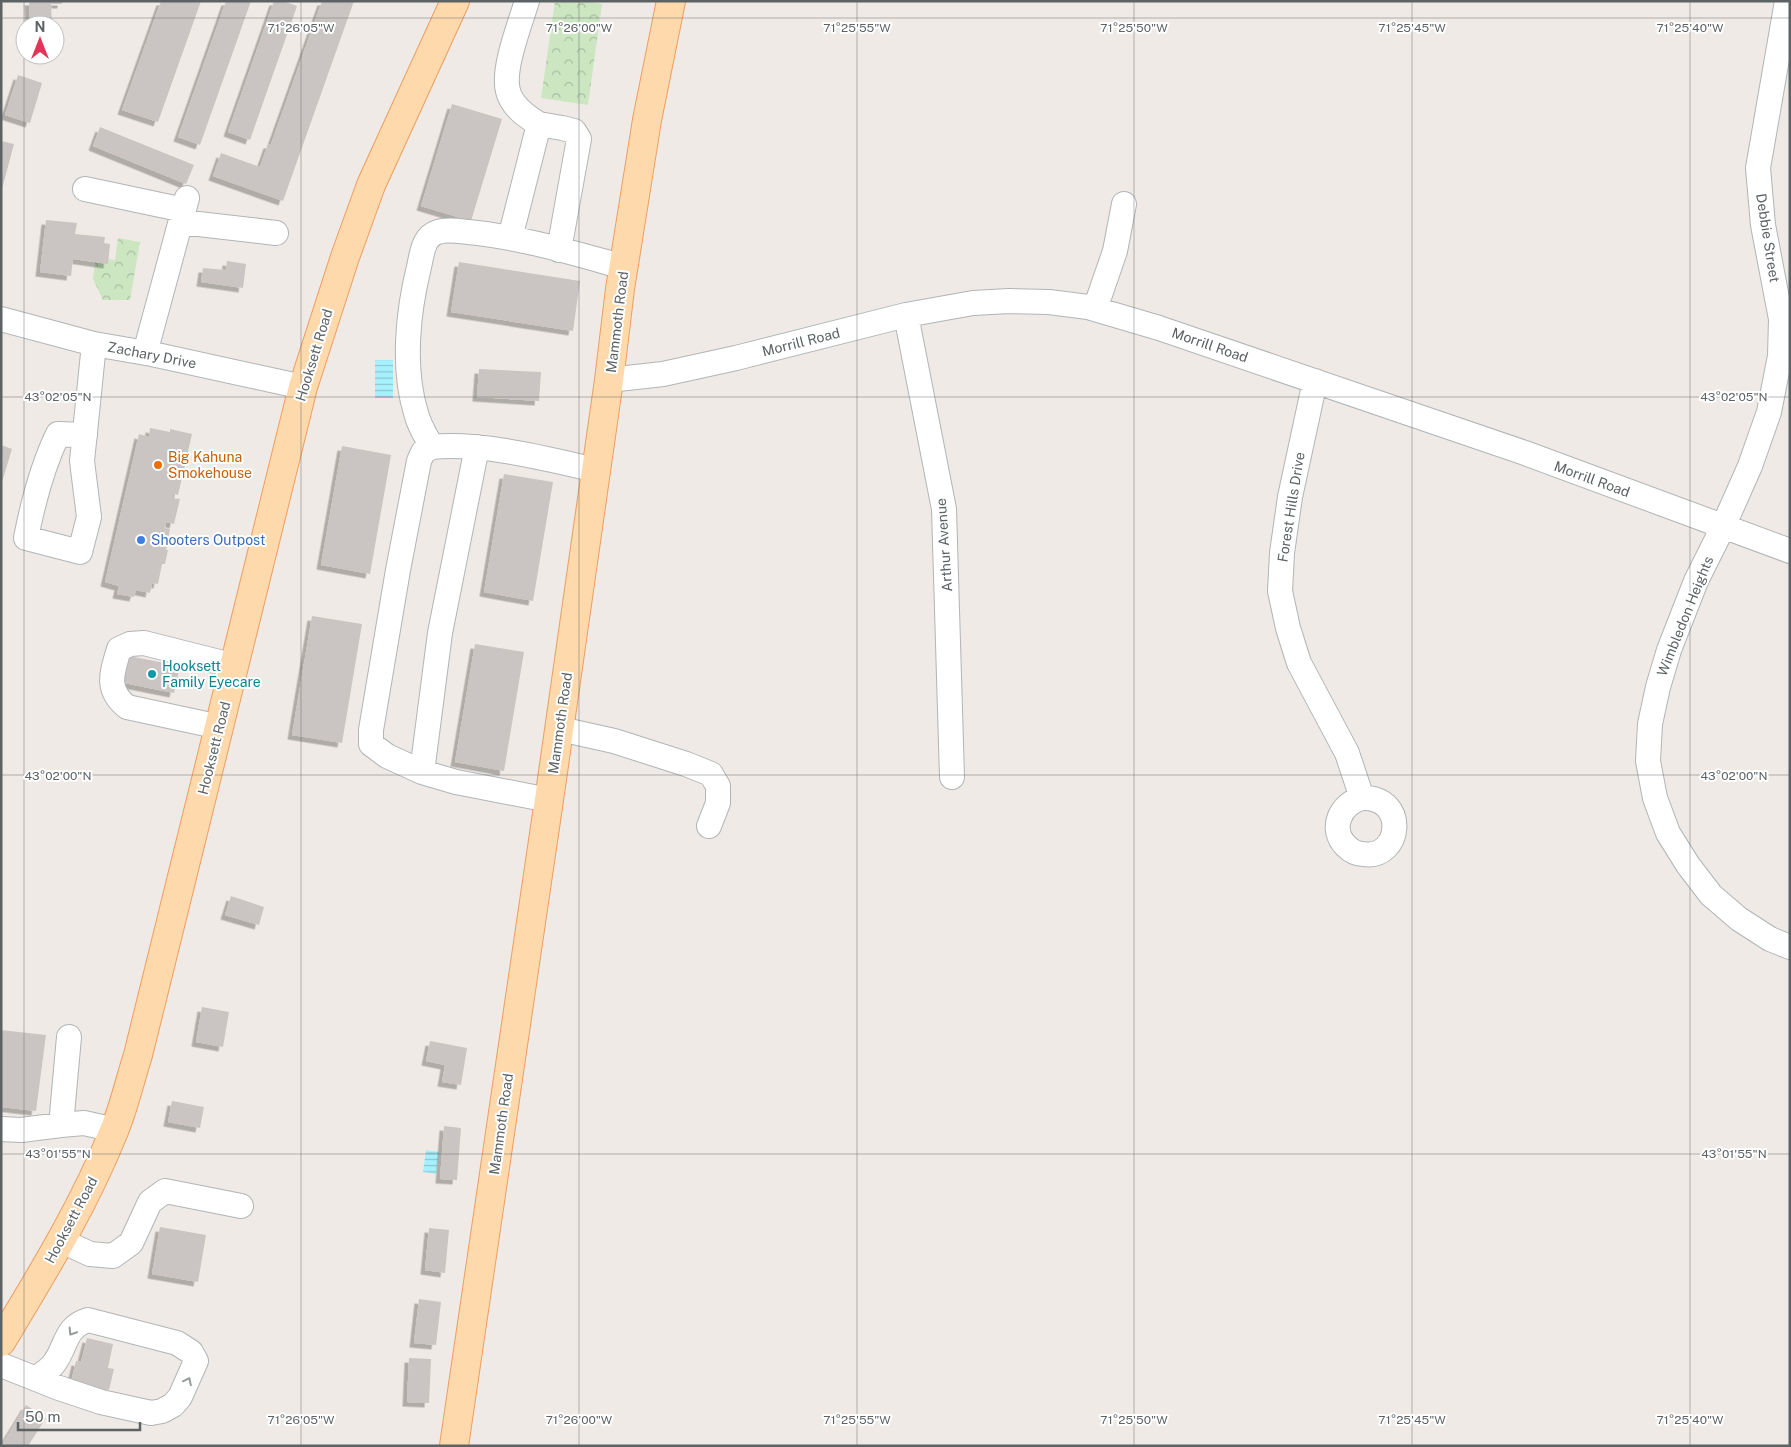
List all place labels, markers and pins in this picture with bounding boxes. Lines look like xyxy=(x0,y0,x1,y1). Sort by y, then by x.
place label: Big Kahuna Smokehouse xyxy=(168,449,252,481)
marker: Big Kahuna Smokehouse xyxy=(152,459,164,471)
place label: Shooters Outpost xyxy=(151,532,265,548)
marker: Shooters Outpost xyxy=(135,534,147,546)
place label: Hooksett Family Eyecare xyxy=(162,658,261,690)
marker: Hooksett Family Eyecare xyxy=(146,668,158,680)

